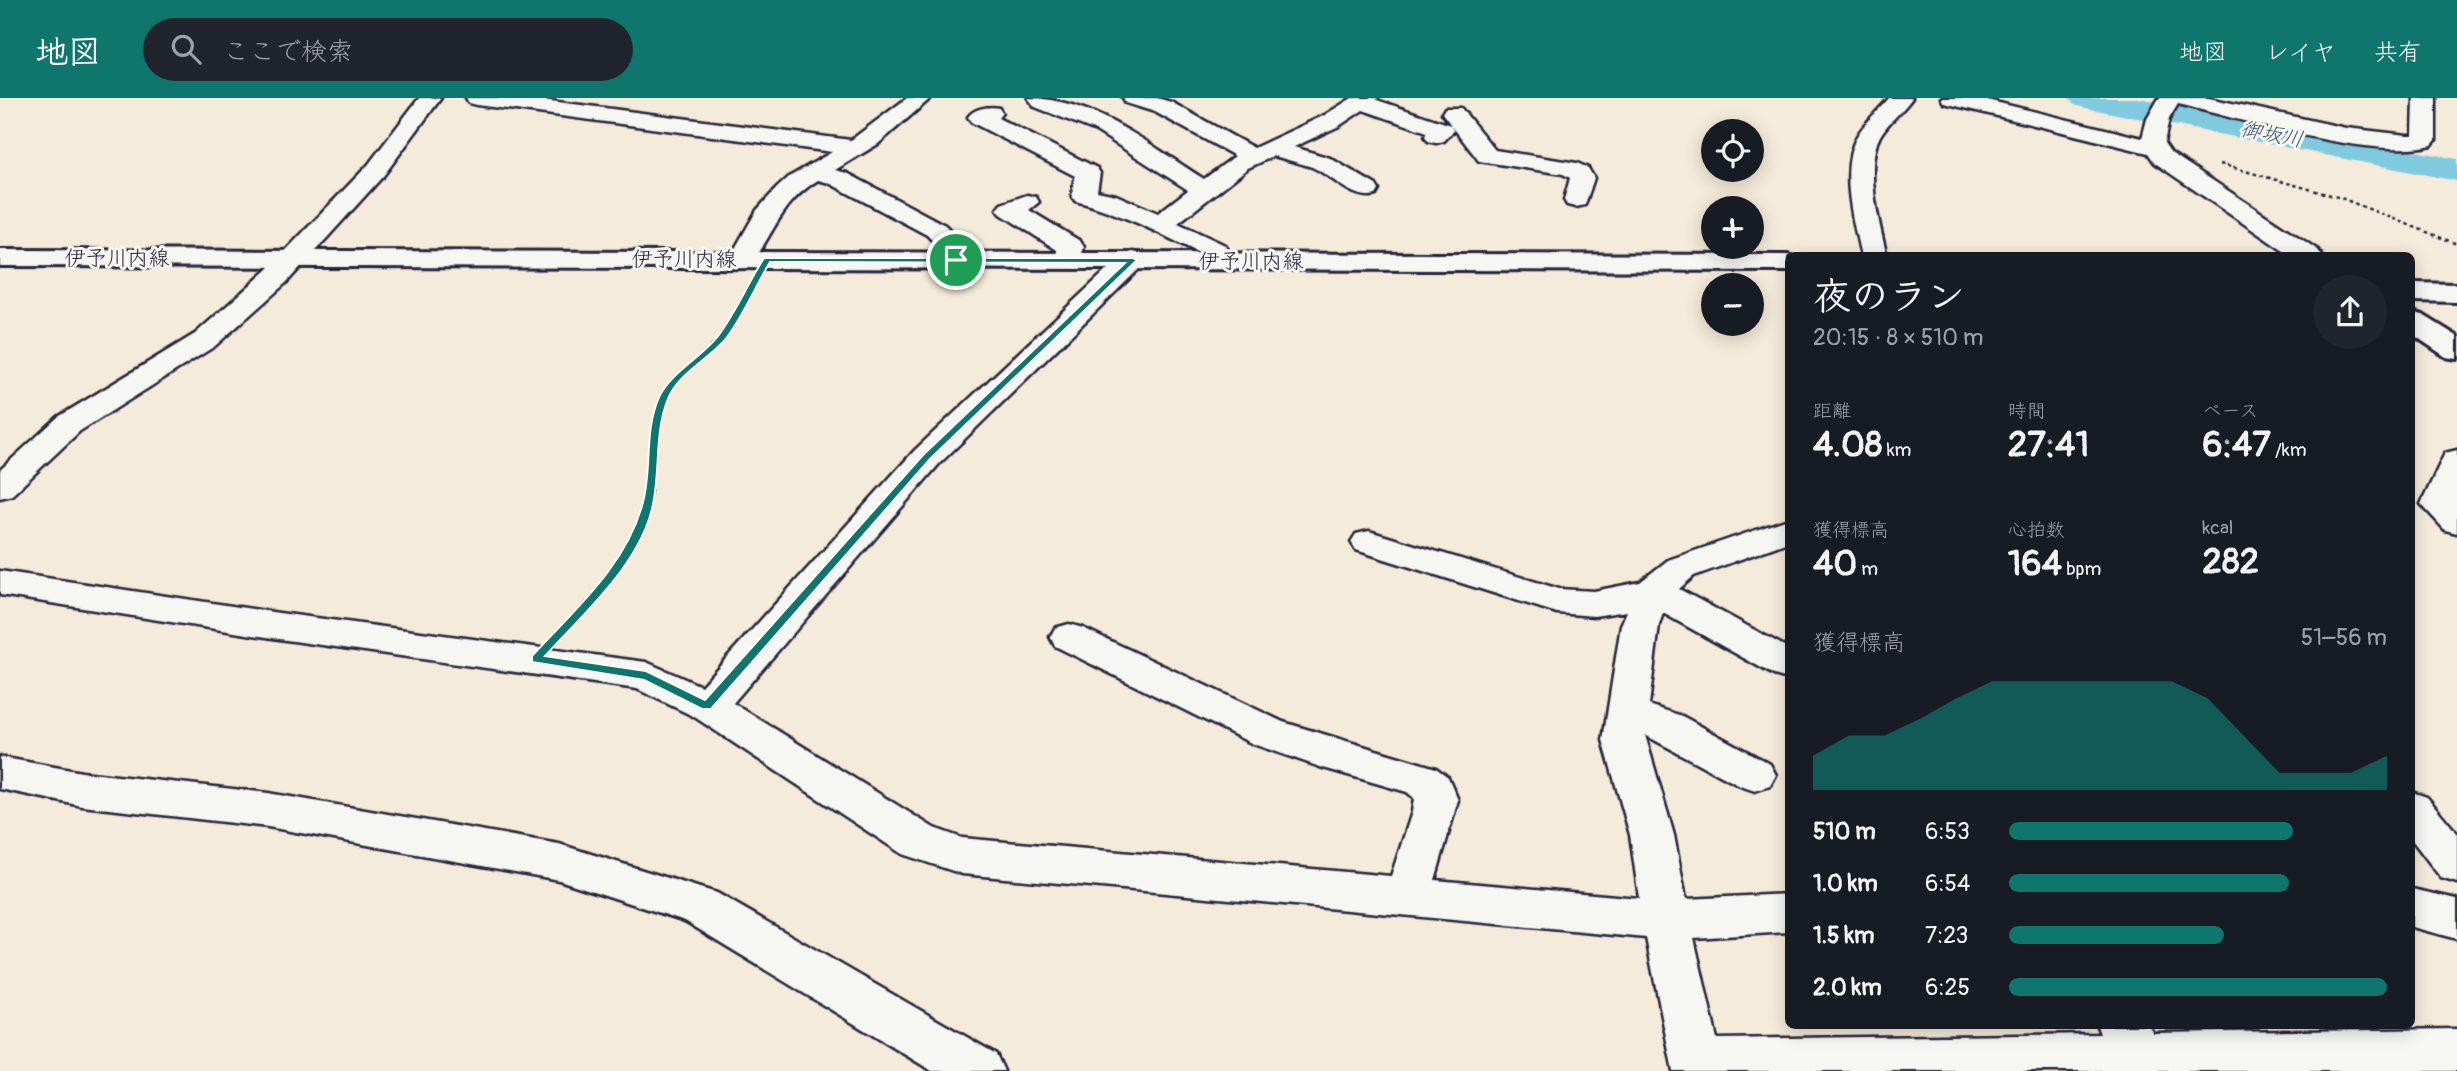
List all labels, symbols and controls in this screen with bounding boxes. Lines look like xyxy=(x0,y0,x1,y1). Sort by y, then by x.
search box xyxy=(143,18,633,81)
icon: search xyxy=(167,30,205,68)
text: 地図 xyxy=(35,32,101,73)
text: ここで検索 xyxy=(223,36,353,68)
text: 地図 xyxy=(2179,38,2227,67)
text: レイヤ xyxy=(2265,38,2336,67)
text: 共有 xyxy=(2374,38,2422,67)
water label: 御坂川 xyxy=(2238,115,2305,154)
map controls xyxy=(1701,119,1764,336)
button: locate xyxy=(1701,119,1764,182)
button: + xyxy=(1701,196,1764,259)
pin xyxy=(926,230,986,290)
icon: arrive xyxy=(937,241,975,279)
street label: 伊予川内線 xyxy=(65,245,170,272)
street label: 伊予川内線 xyxy=(632,246,737,273)
street label: 伊予川内線 xyxy=(1199,248,1304,275)
button: − xyxy=(1701,273,1764,336)
text: 夜のラン xyxy=(1813,273,1965,321)
button: share xyxy=(2313,275,2387,349)
text: 20:15 · 8 × 510 m xyxy=(1813,323,1983,352)
text: 距離 xyxy=(1813,399,1851,423)
text: 時間 xyxy=(2008,399,2046,423)
text: ペース xyxy=(2202,399,2258,423)
text: 4.08 xyxy=(1813,423,1883,467)
text: 27:41 xyxy=(2008,423,2089,467)
text: 6:47 xyxy=(2202,423,2271,467)
text: km xyxy=(1883,438,1911,462)
text: /km xyxy=(2271,438,2307,462)
text: kcal xyxy=(2202,516,2233,540)
text: 獲得標高 xyxy=(1813,518,1889,542)
text: 心拍数 xyxy=(2008,518,2065,542)
text: 282 xyxy=(2202,540,2259,584)
text: 40 xyxy=(1813,542,1857,586)
text: 164 xyxy=(2008,542,2062,586)
text: m xyxy=(1857,557,1878,581)
text: bpm xyxy=(2062,557,2101,581)
text: 51–56 m xyxy=(2301,623,2387,652)
text: 獲得標高 xyxy=(1813,628,1905,657)
text: 510 m xyxy=(1813,817,1876,846)
text: 6:53 xyxy=(1925,817,1970,846)
text: 1.0 km xyxy=(1813,869,1878,898)
text: 6:54 xyxy=(1925,869,1970,898)
text: 1.5 km xyxy=(1813,921,1875,950)
text: 7:23 xyxy=(1925,921,1968,950)
text: 2.0 km xyxy=(1813,973,1882,1002)
text: 6:25 xyxy=(1925,973,1970,1002)

